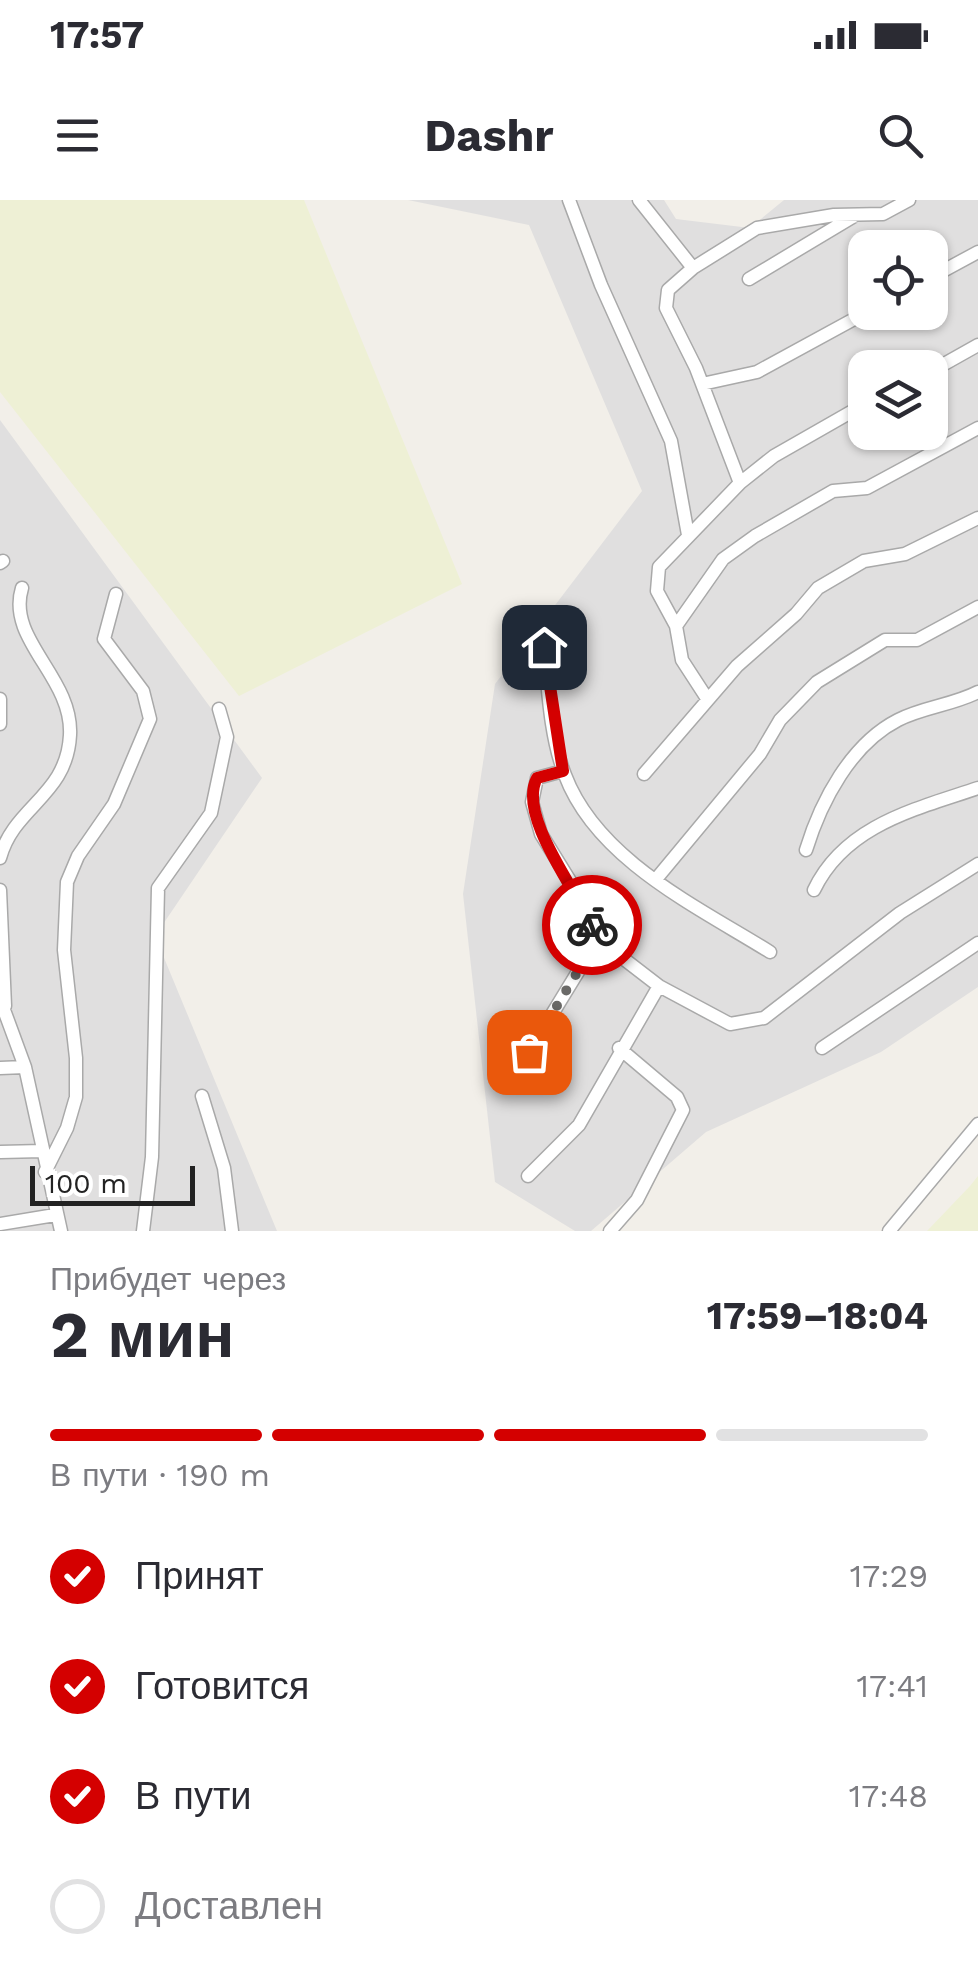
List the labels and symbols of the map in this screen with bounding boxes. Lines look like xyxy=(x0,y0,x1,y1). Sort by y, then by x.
pin xyxy=(502,605,587,690)
courier xyxy=(542,875,642,975)
pin xyxy=(487,1010,572,1095)
scale bar xyxy=(30,1161,195,1206)

